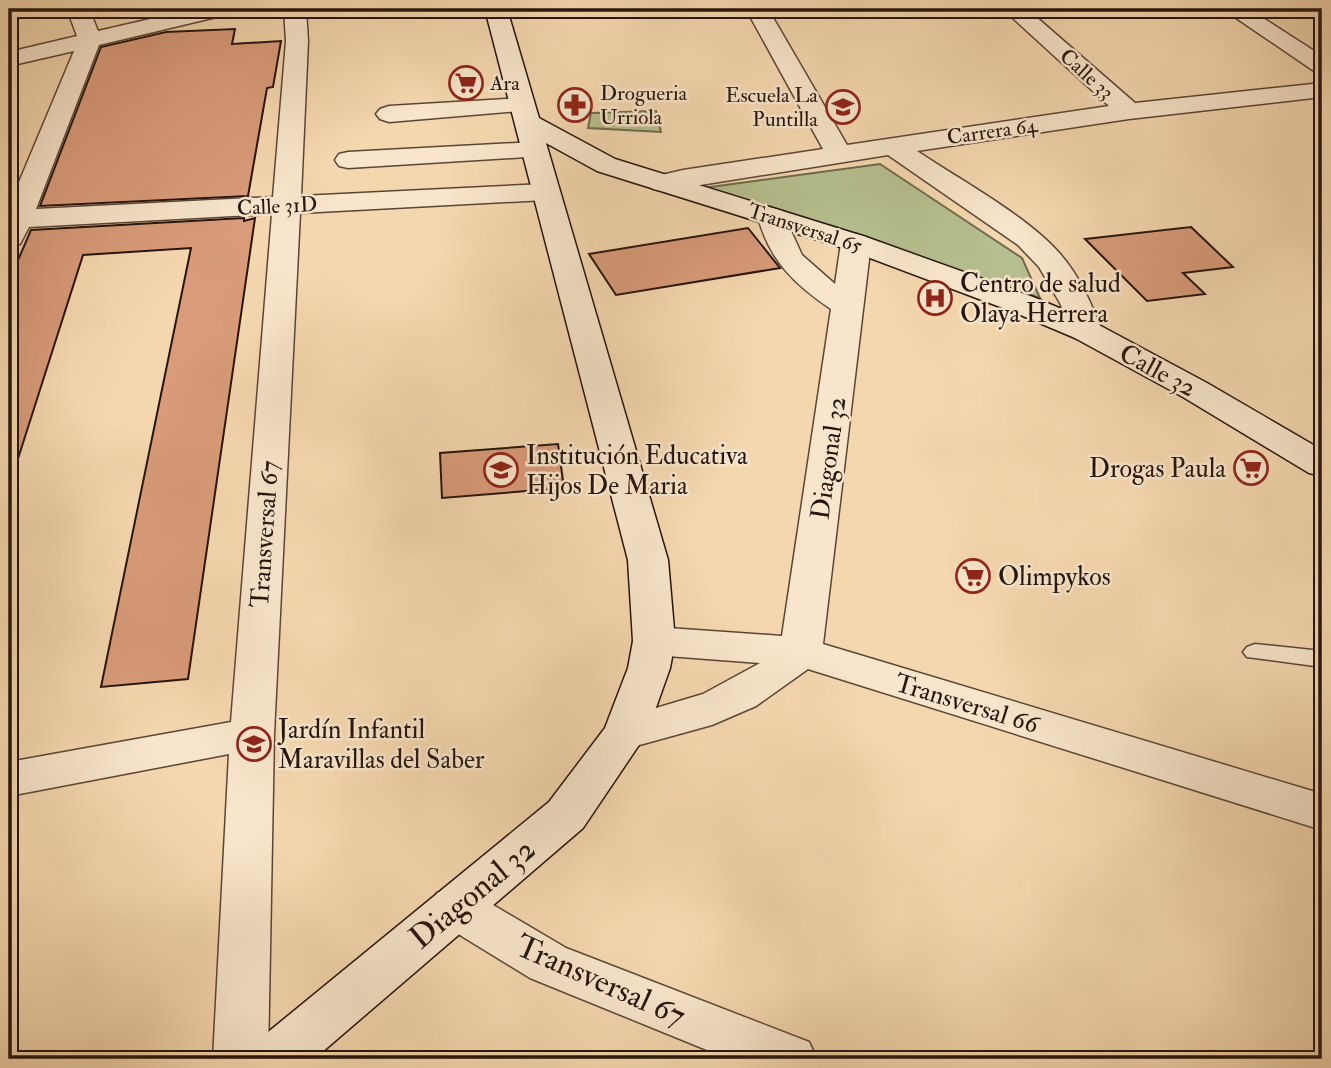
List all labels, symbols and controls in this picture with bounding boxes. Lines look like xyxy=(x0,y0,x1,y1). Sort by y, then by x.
street label: Calle 33 xyxy=(1054,43,1119,106)
supermarket icon: Ara xyxy=(447,64,485,102)
place label: Ara xyxy=(489,70,520,97)
place label: Drogueria Urriola xyxy=(600,80,688,131)
place label: Escuela La Puntilla xyxy=(725,82,818,133)
pharmacy icon: Drogueria Urriola xyxy=(556,86,594,124)
school or university icon: Escuela La Puntilla xyxy=(824,88,862,126)
street label: Carrera 64 xyxy=(945,112,1041,151)
street label: Calle 31D xyxy=(236,191,318,222)
street label: Transversal 65 xyxy=(744,197,866,260)
place label: Centro de salud Olaya Herrera xyxy=(960,268,1121,330)
hospital icon: Centro de salud Olaya Herrera xyxy=(916,279,954,317)
street label: Calle 32 xyxy=(1114,337,1201,404)
street label: Diagonal 32 xyxy=(805,395,853,522)
place label: Institución Educativa Hijos De Maria xyxy=(526,440,748,502)
supermarket icon: Drogas Paula xyxy=(1232,449,1270,487)
school or university icon: Institución Educativa Hijos De Maria xyxy=(482,451,520,489)
place label: Drogas Paula xyxy=(1089,453,1226,485)
street label: Transversal 67 xyxy=(244,459,286,609)
supermarket icon: Olimpykos xyxy=(954,557,992,595)
place label: Olimpykos xyxy=(998,561,1111,594)
street label: Transversal 66 xyxy=(891,667,1044,742)
place label: Jardín Infantil Maravillas del Saber xyxy=(277,714,485,776)
school or university icon: Jardín Infantil Maravillas del Saber xyxy=(235,725,273,763)
street label: Diagonal 32 xyxy=(402,830,544,958)
street label: Transversal 67 xyxy=(510,926,692,1036)

